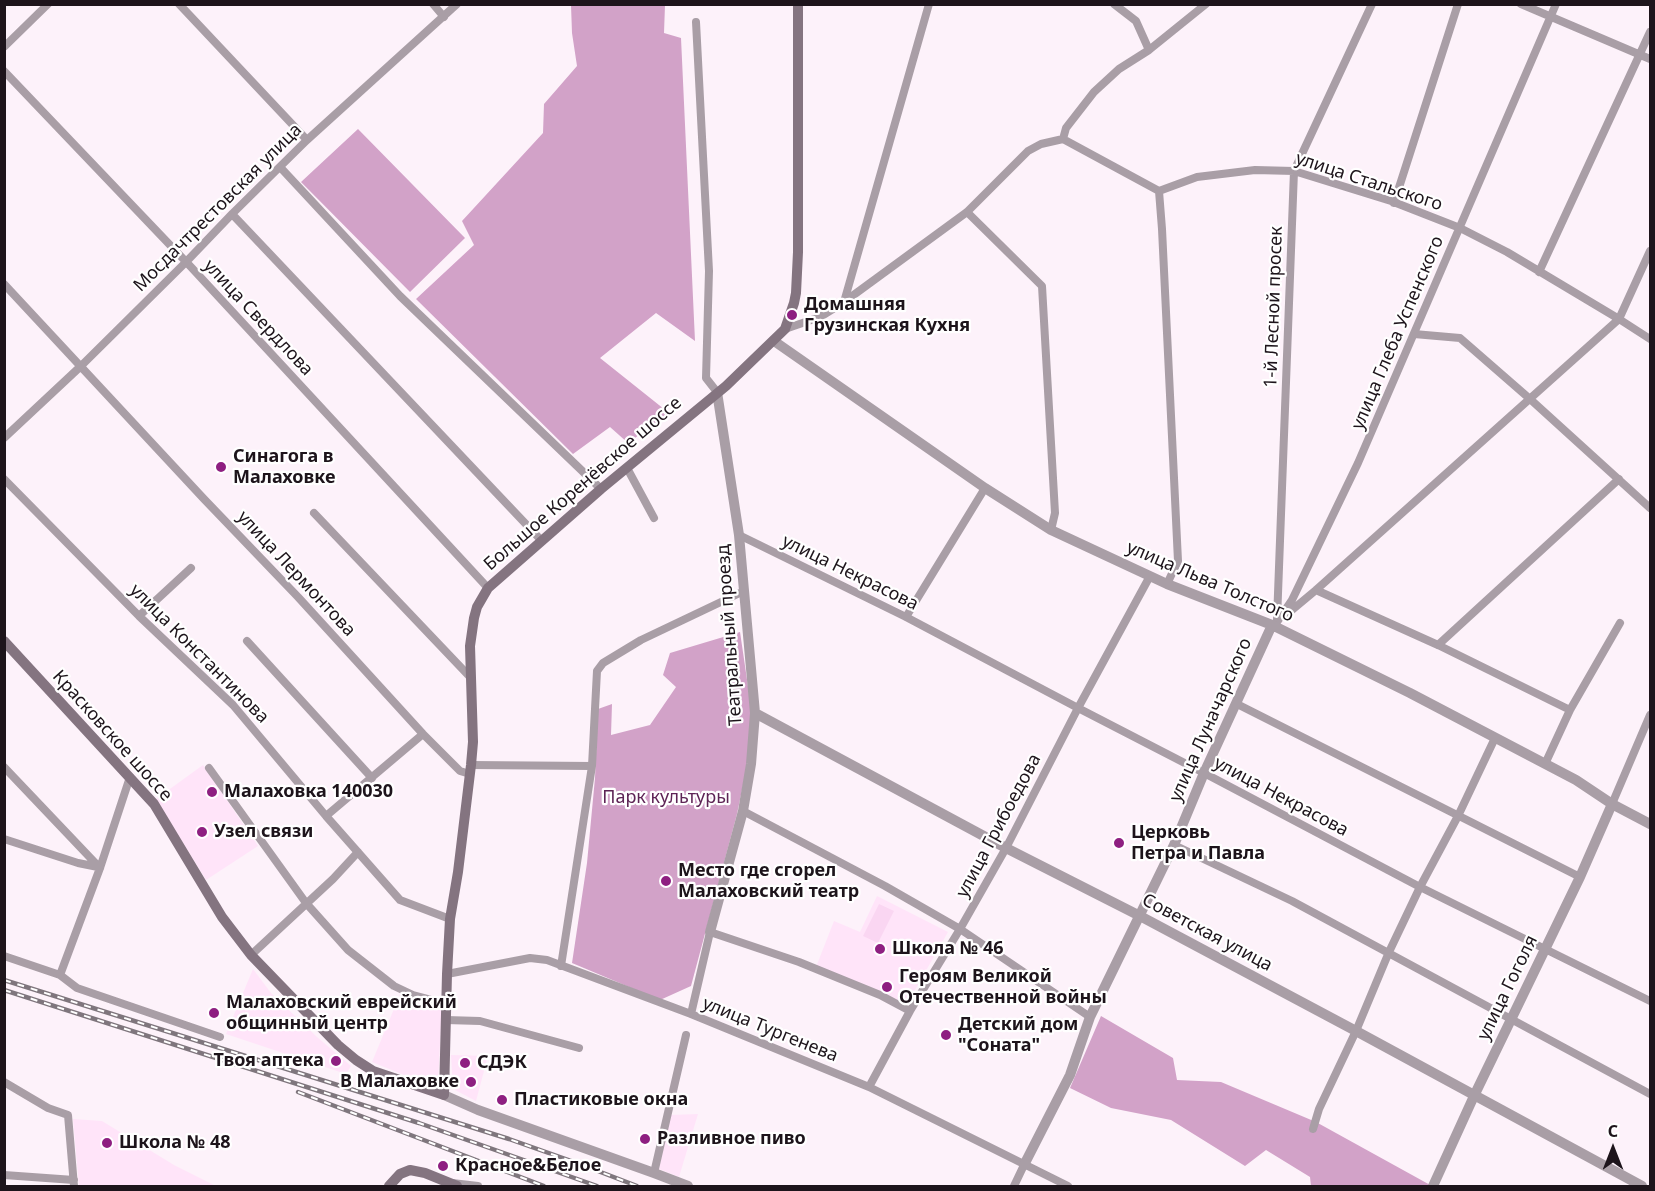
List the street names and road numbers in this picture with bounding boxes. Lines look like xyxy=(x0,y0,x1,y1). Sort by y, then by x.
street label: Мосдачтрестовская улица xyxy=(129,119,307,297)
street label: улица Стальского xyxy=(1293,148,1445,216)
street label: 1-й Лесной просек xyxy=(1260,226,1288,388)
street label: улица Глеба Успенского xyxy=(1347,233,1449,433)
street label: улица Свердлова xyxy=(199,255,317,381)
street label: Большое Коренёвское шоссе xyxy=(480,392,686,576)
street label: улица Лермонтова xyxy=(232,507,360,641)
street label: улица Некрасова xyxy=(778,531,922,615)
street label: улица Льва Толстого xyxy=(1123,537,1297,627)
street label: Театральный проезд xyxy=(713,544,747,726)
street label: улица Константинова xyxy=(125,580,273,728)
street label: улица Луначарского xyxy=(1165,635,1257,805)
street label: Красковское шоссе xyxy=(48,666,176,806)
street label: улица Грибоедова xyxy=(952,751,1046,901)
street label: улица Некрасова xyxy=(1210,752,1352,842)
street label: Советская улица xyxy=(1138,890,1276,976)
street label: улица Гоголя xyxy=(1473,932,1543,1044)
street label: улица Тургенева xyxy=(699,993,841,1067)

